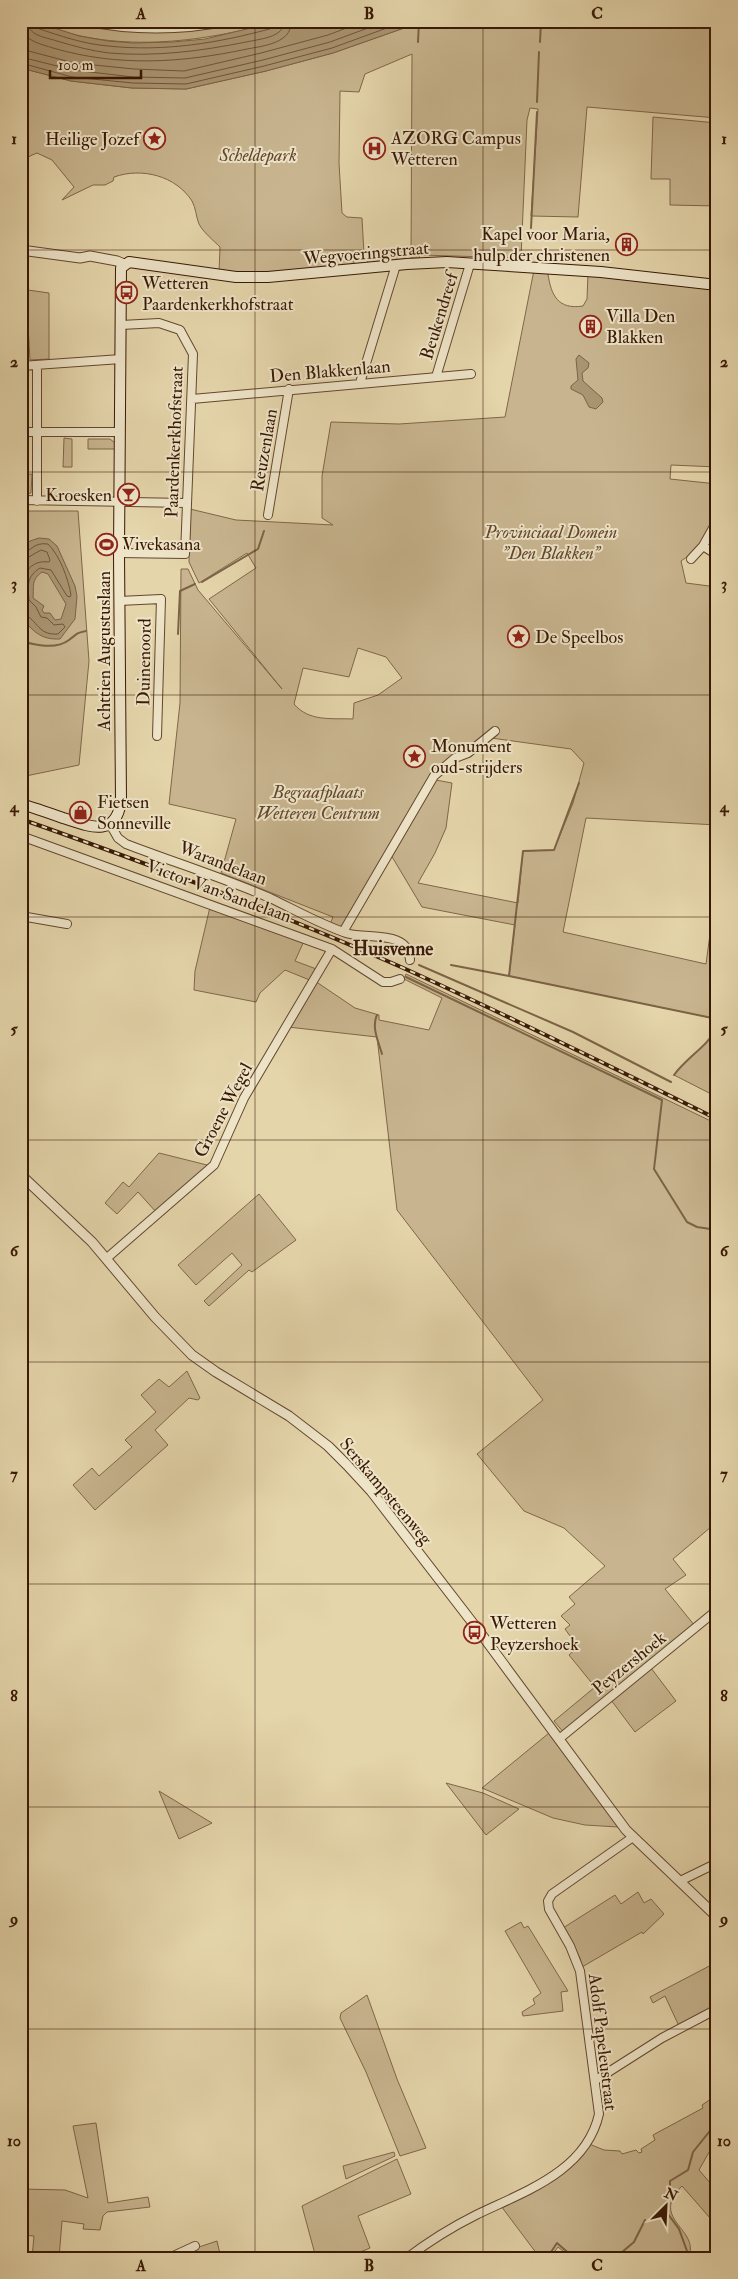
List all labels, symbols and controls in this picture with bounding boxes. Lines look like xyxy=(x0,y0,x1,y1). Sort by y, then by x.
text: A xyxy=(135,4,147,24)
text: B xyxy=(364,4,374,24)
text: C xyxy=(591,4,603,24)
scale bar xyxy=(50,48,141,80)
text: 100 m xyxy=(58,56,94,75)
place icon: Heilige Jozef xyxy=(143,127,167,151)
place label: AZORG Campus Wetteren xyxy=(390,127,521,171)
place label: Heilige Jozef xyxy=(45,128,142,151)
text: 1 xyxy=(11,129,17,149)
text: 1 xyxy=(721,129,727,149)
hospital icon: AZORG Campus Wetteren xyxy=(363,136,387,160)
park label: Scheldepark xyxy=(218,144,297,167)
place label: Kapel voor Maria, hulp der christenen xyxy=(473,223,610,267)
building icon: Kapel voor Maria, hulp der christenen xyxy=(614,232,638,256)
street label: Wegvoeringstraat xyxy=(301,237,430,271)
street label: Beukendreef xyxy=(415,267,465,363)
place label: Wetteren Paardenkerkhofstraat xyxy=(141,272,294,316)
bus stop icon: Wetteren Paardenkerkhofstraat xyxy=(114,281,138,305)
place label: Villa Den Blakken xyxy=(606,305,675,349)
building icon: Villa Den Blakken xyxy=(578,314,602,338)
text: 2 xyxy=(10,352,18,372)
text: 2 xyxy=(720,352,728,372)
street label: Den Blakkenlaan xyxy=(269,355,391,388)
street label: Paardenkerkhofstraat xyxy=(160,366,189,518)
street label: Reuzenlaan xyxy=(246,407,283,493)
bar icon: Kroesken xyxy=(116,483,140,507)
place label: Kroesken xyxy=(45,484,112,507)
park label: Provinciaal Domein "Den Blakken" xyxy=(484,521,617,565)
sports icon: Vivekasana xyxy=(94,532,118,556)
place label: Vivekasana xyxy=(122,533,201,556)
street label: Achttien Augustuslaan xyxy=(93,571,116,732)
text: 3 xyxy=(11,574,17,594)
text: 3 xyxy=(721,574,727,594)
street label: Duinenoord xyxy=(132,618,157,706)
place icon: De Speelbos xyxy=(507,625,531,649)
place label: De Speelbos xyxy=(535,626,623,649)
place label: Monument oud-strijders xyxy=(431,735,522,779)
place icon: Monument oud-strijders xyxy=(403,744,427,768)
park label: Begraafplaats Wetteren Centrum xyxy=(256,781,380,825)
place label: Fietsen Sonneville xyxy=(97,791,171,835)
text: 4 xyxy=(9,797,20,817)
text: 4 xyxy=(719,797,730,817)
shop icon: Fietsen Sonneville xyxy=(69,800,93,824)
street label: Warandelaan xyxy=(175,836,270,891)
street label: Victor Van Sandelaan xyxy=(143,855,295,928)
district label: Huisvenne xyxy=(353,937,433,961)
text: 5 xyxy=(10,1019,18,1039)
text: 5 xyxy=(720,1019,728,1039)
street label: Groene Wegel xyxy=(189,1059,258,1161)
text: 6 xyxy=(10,1241,20,1261)
text: 6 xyxy=(720,1241,730,1261)
street label: Serskampsteenweg xyxy=(334,1433,438,1550)
text: 7 xyxy=(10,1464,18,1484)
text: 7 xyxy=(720,1464,728,1484)
place label: Wetteren Peyzershoek xyxy=(489,1612,579,1656)
bus stop icon: Wetteren Peyzershoek xyxy=(462,1621,486,1645)
street label: Peyzershoek xyxy=(588,1626,671,1700)
text: 8 xyxy=(10,1686,18,1706)
text: 8 xyxy=(720,1686,728,1706)
text: 9 xyxy=(8,1909,18,1929)
text: 9 xyxy=(718,1909,728,1929)
street label: Adolf Papeleustraat xyxy=(583,1971,622,2112)
text: 10 xyxy=(7,2131,21,2151)
text: 10 xyxy=(717,2131,731,2151)
north arrow xyxy=(640,2182,690,2232)
text: N xyxy=(661,2184,681,2205)
text: A xyxy=(135,2256,147,2276)
text: B xyxy=(364,2256,374,2276)
text: C xyxy=(591,2256,603,2276)

